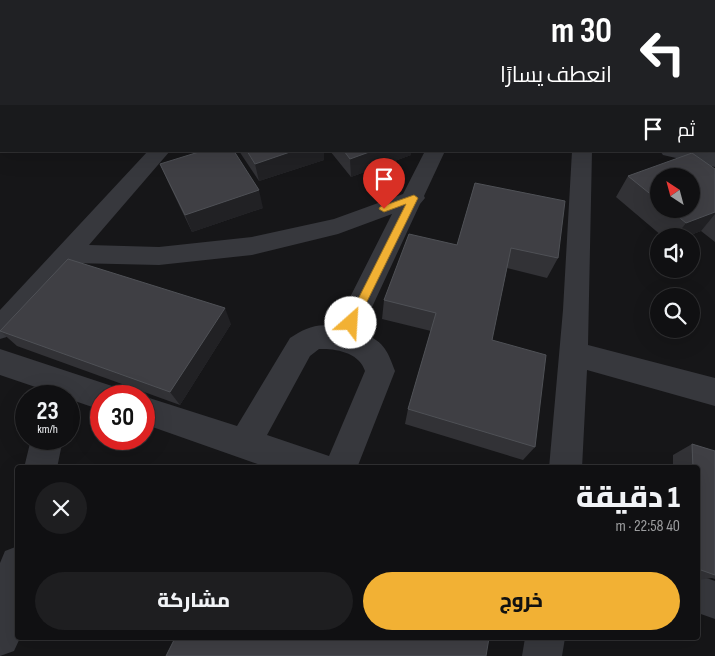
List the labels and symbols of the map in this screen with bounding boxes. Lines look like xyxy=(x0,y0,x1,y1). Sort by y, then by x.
pin xyxy=(363,158,405,209)
north arrow xyxy=(650,168,700,218)
position arrow xyxy=(324,296,376,348)
speed limit sign: 30 xyxy=(90,385,155,450)

